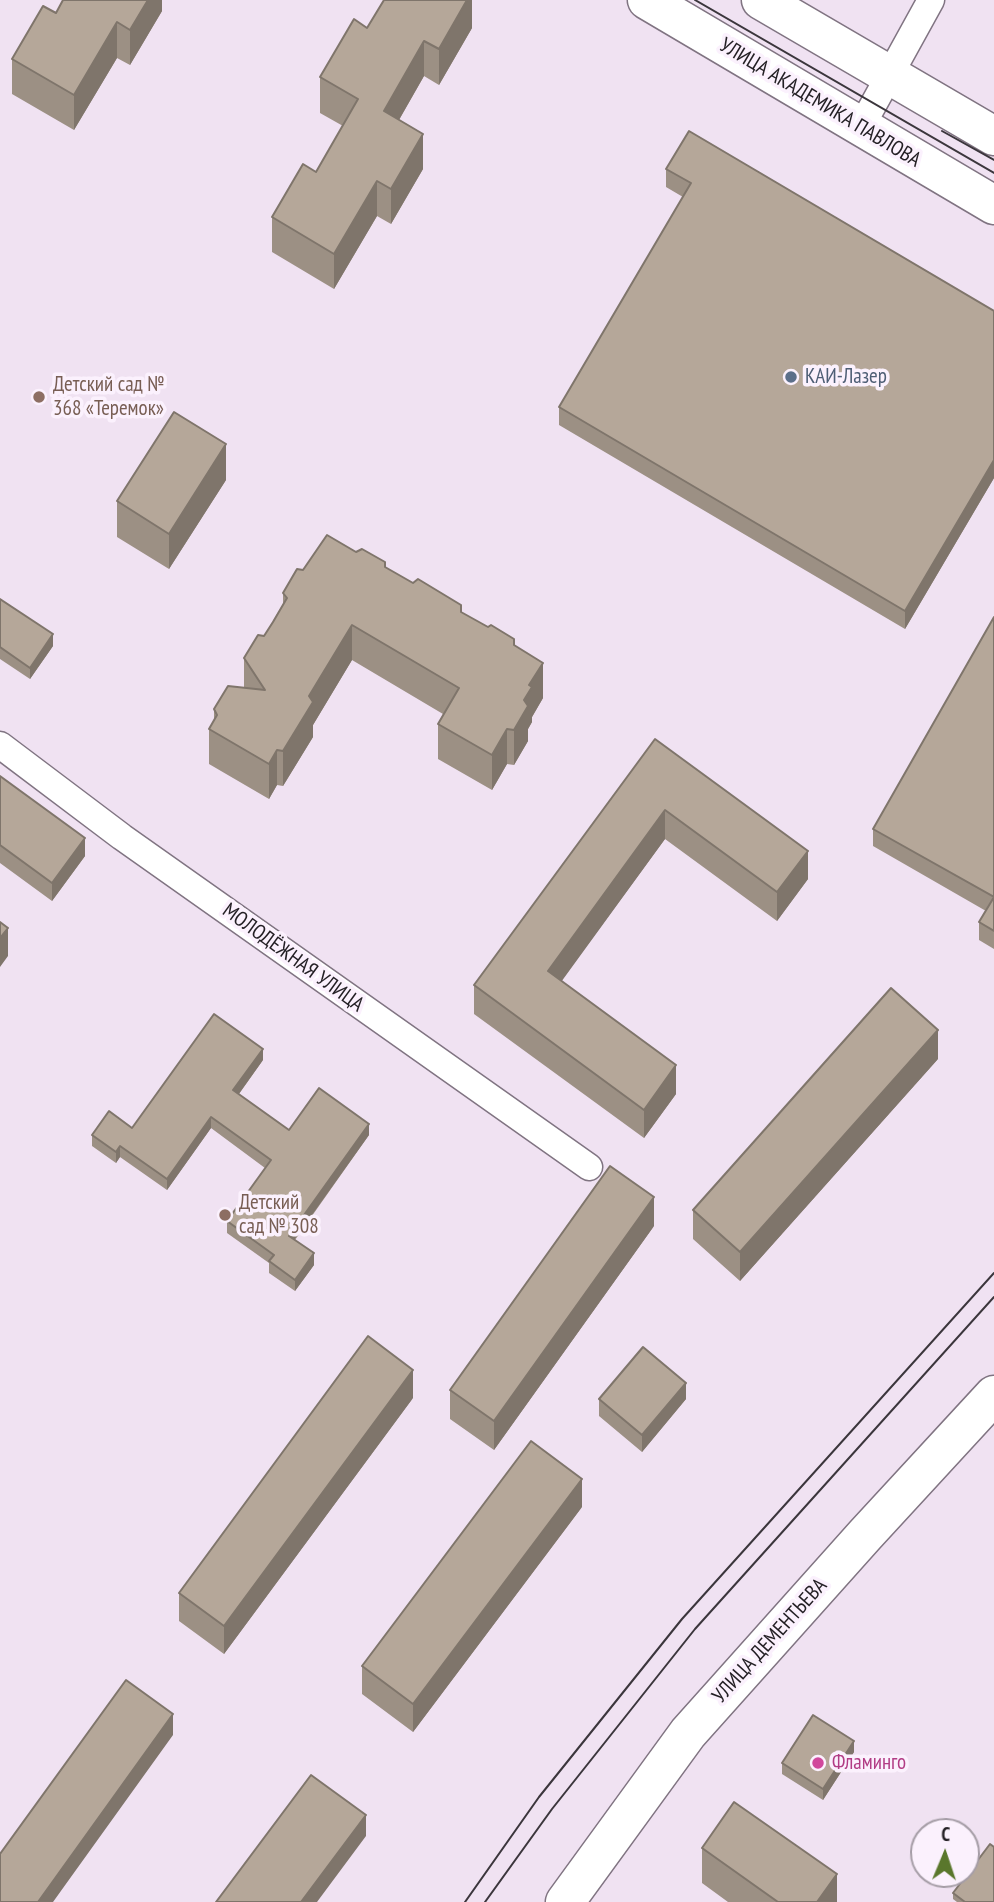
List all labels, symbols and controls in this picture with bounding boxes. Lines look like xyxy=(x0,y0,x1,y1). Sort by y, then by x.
street label: УЛИЦА АКАДЕМИКА ПАВЛОВА xyxy=(715,33,925,173)
place label: КАИ-Лазер xyxy=(805,364,887,390)
marker: КАИ-Лазер xyxy=(783,369,799,385)
place label: Детский сад № 368 «Теремок» xyxy=(53,372,165,422)
marker: Детский сад № 368 «Теремок» xyxy=(31,389,47,405)
street label: МОЛОДЁЖНАЯ УЛИЦА xyxy=(217,898,369,1018)
place label: Детский сад № 308 xyxy=(239,1190,319,1240)
marker: Детский сад № 308 xyxy=(217,1207,233,1223)
street label: УЛИЦА ДЕМЕНТЬЕВА xyxy=(707,1574,833,1708)
place label: Фламинго xyxy=(832,1750,906,1776)
marker: Фламинго xyxy=(810,1755,826,1771)
north arrow xyxy=(910,1818,980,1888)
text: С xyxy=(941,1822,950,1846)

